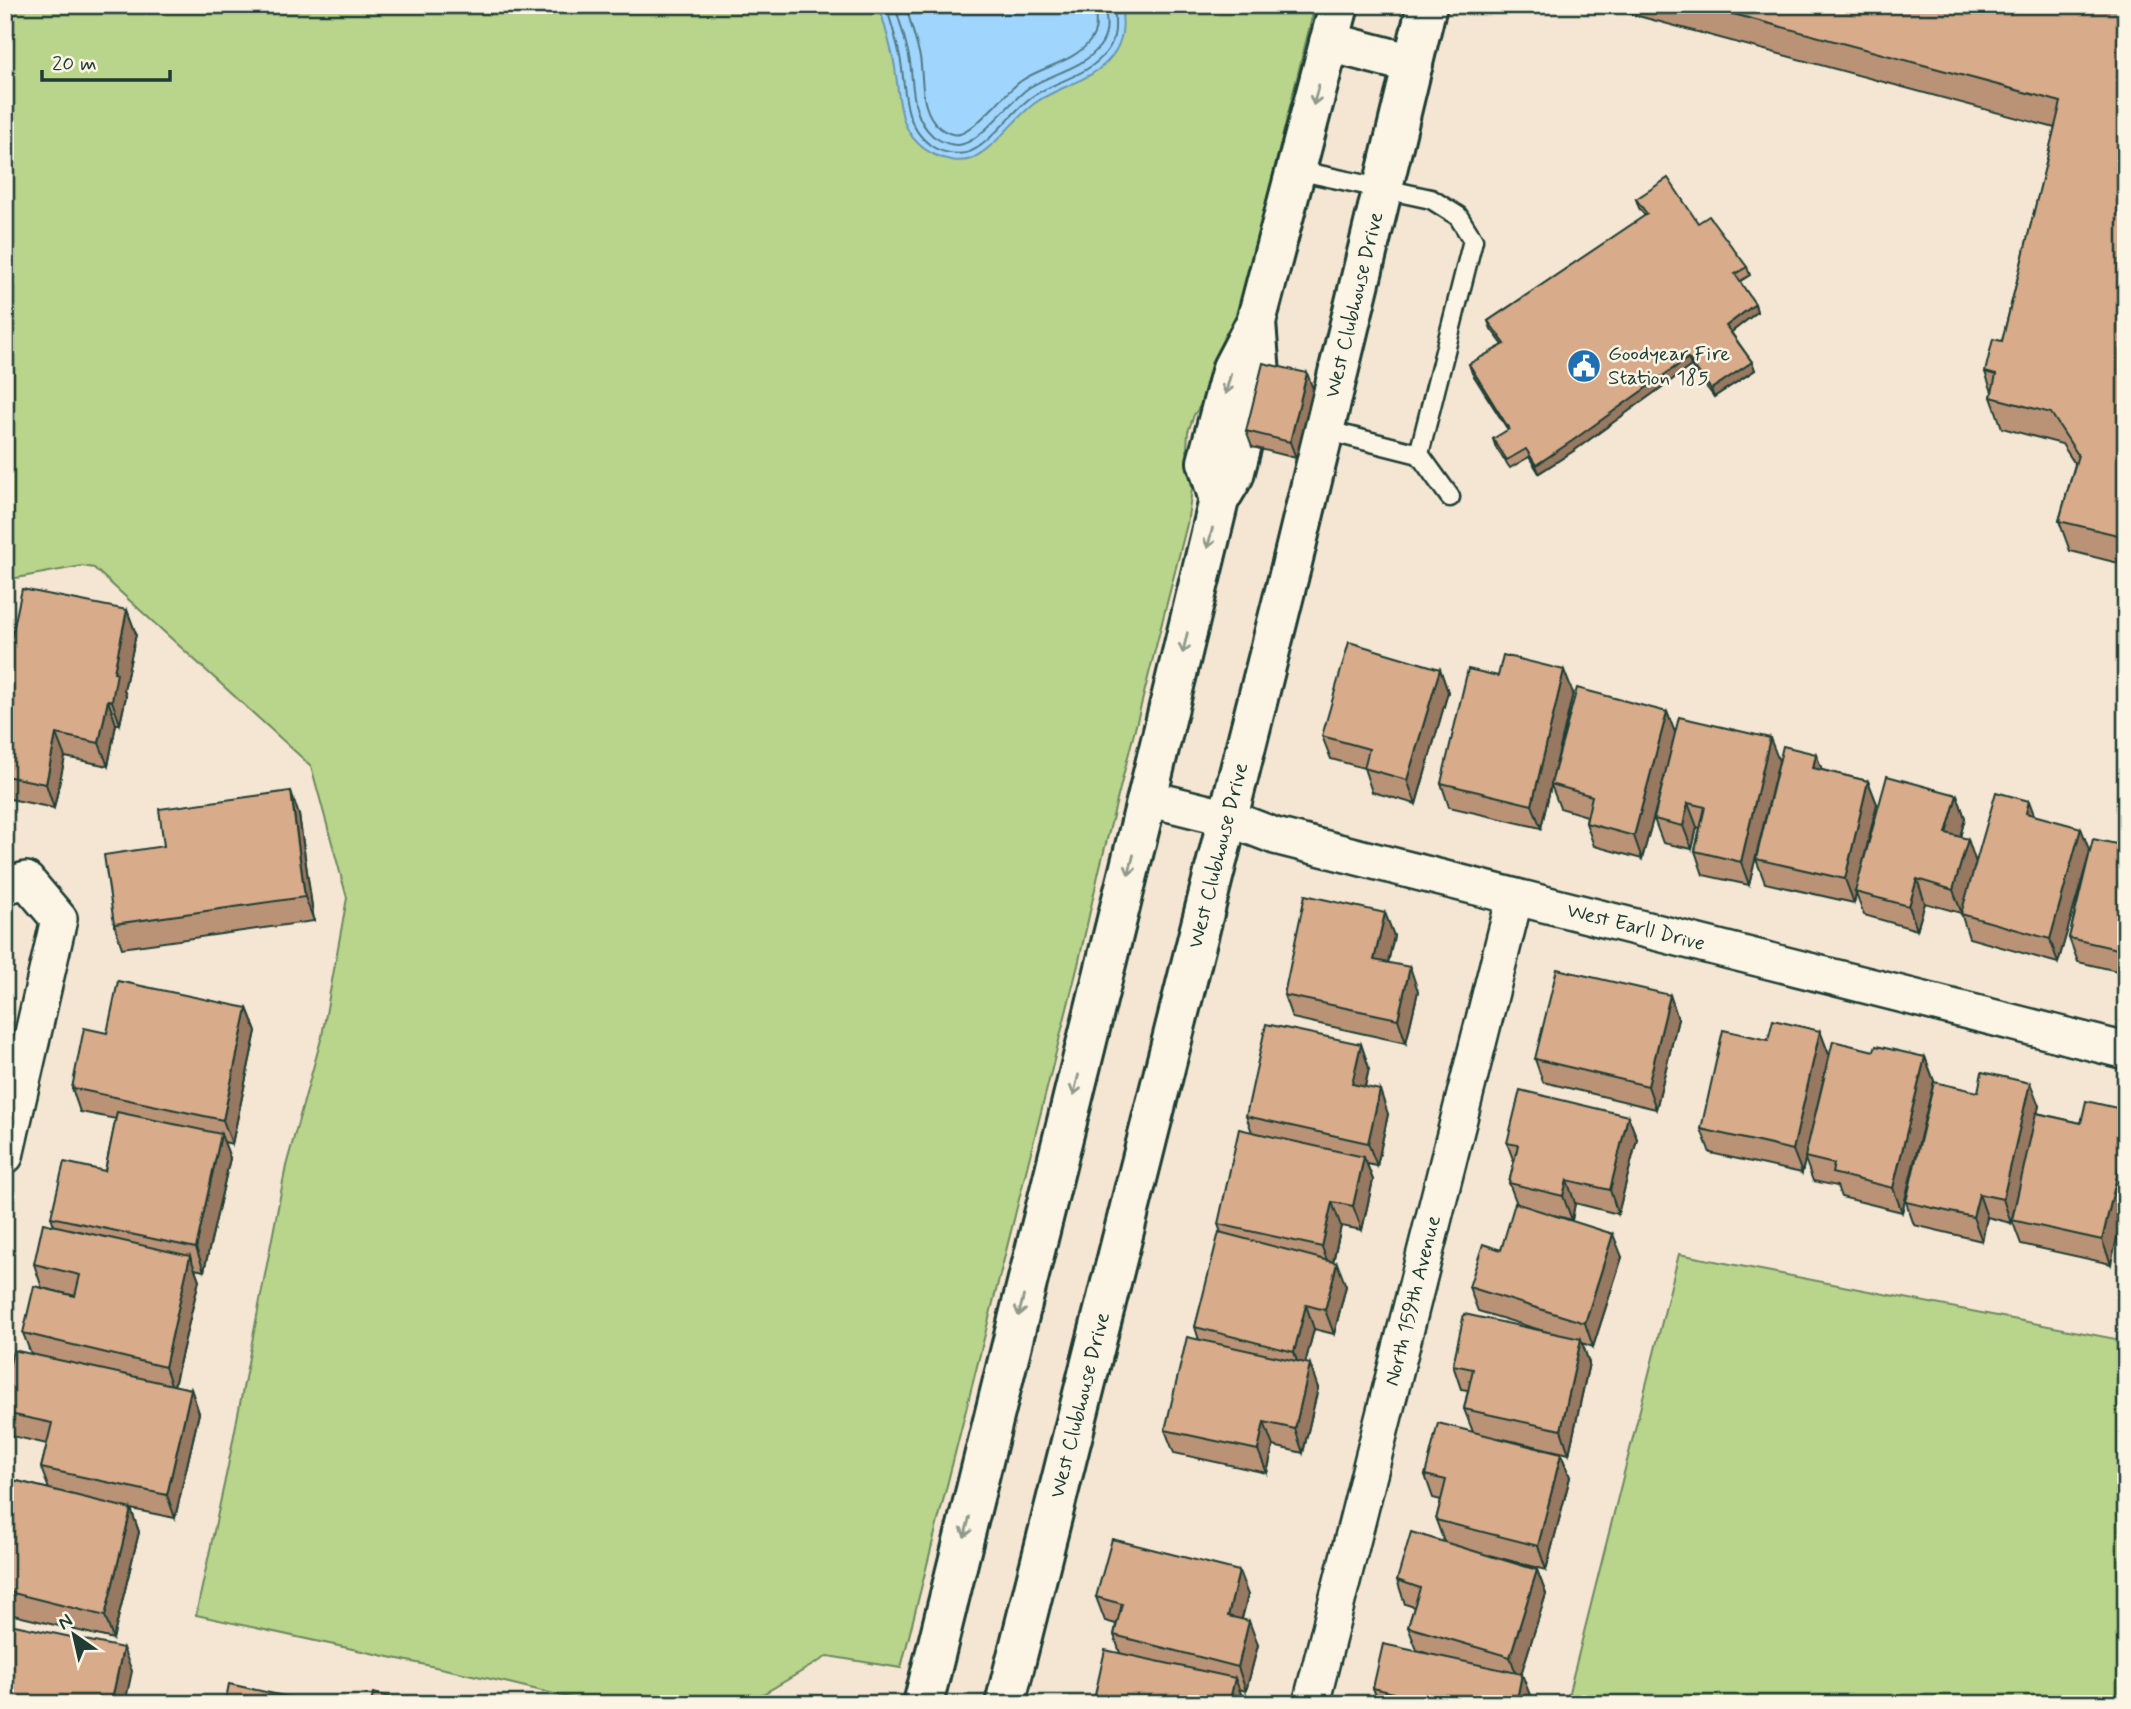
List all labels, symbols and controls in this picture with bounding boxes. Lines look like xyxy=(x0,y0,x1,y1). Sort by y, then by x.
scale bar xyxy=(42,38,170,82)
text: 20 m xyxy=(52,50,97,78)
one-way arrow xyxy=(1308,84,1321,106)
street label: West Clubhouse Drive xyxy=(1318,209,1390,401)
place label: Goodyear Fire Station 185 xyxy=(1608,340,1730,392)
public building icon: Goodyear Fire Station 185 xyxy=(1565,347,1603,385)
one-way arrow xyxy=(1221,372,1234,395)
one-way arrow xyxy=(1203,526,1216,549)
one-way arrow xyxy=(1177,631,1191,654)
street label: West Clubhouse Drive xyxy=(1182,760,1255,951)
one-way arrow xyxy=(1124,853,1137,875)
street label: West Earll Drive xyxy=(1564,896,1708,958)
one-way arrow xyxy=(1069,1074,1082,1096)
street label: North 159th Avenue xyxy=(1378,1212,1448,1389)
one-way arrow xyxy=(1014,1294,1027,1317)
street label: West Clubhouse Drive xyxy=(1043,1309,1117,1501)
one-way arrow xyxy=(960,1515,973,1538)
north arrow xyxy=(38,1600,108,1670)
text: N xyxy=(53,1608,78,1636)

